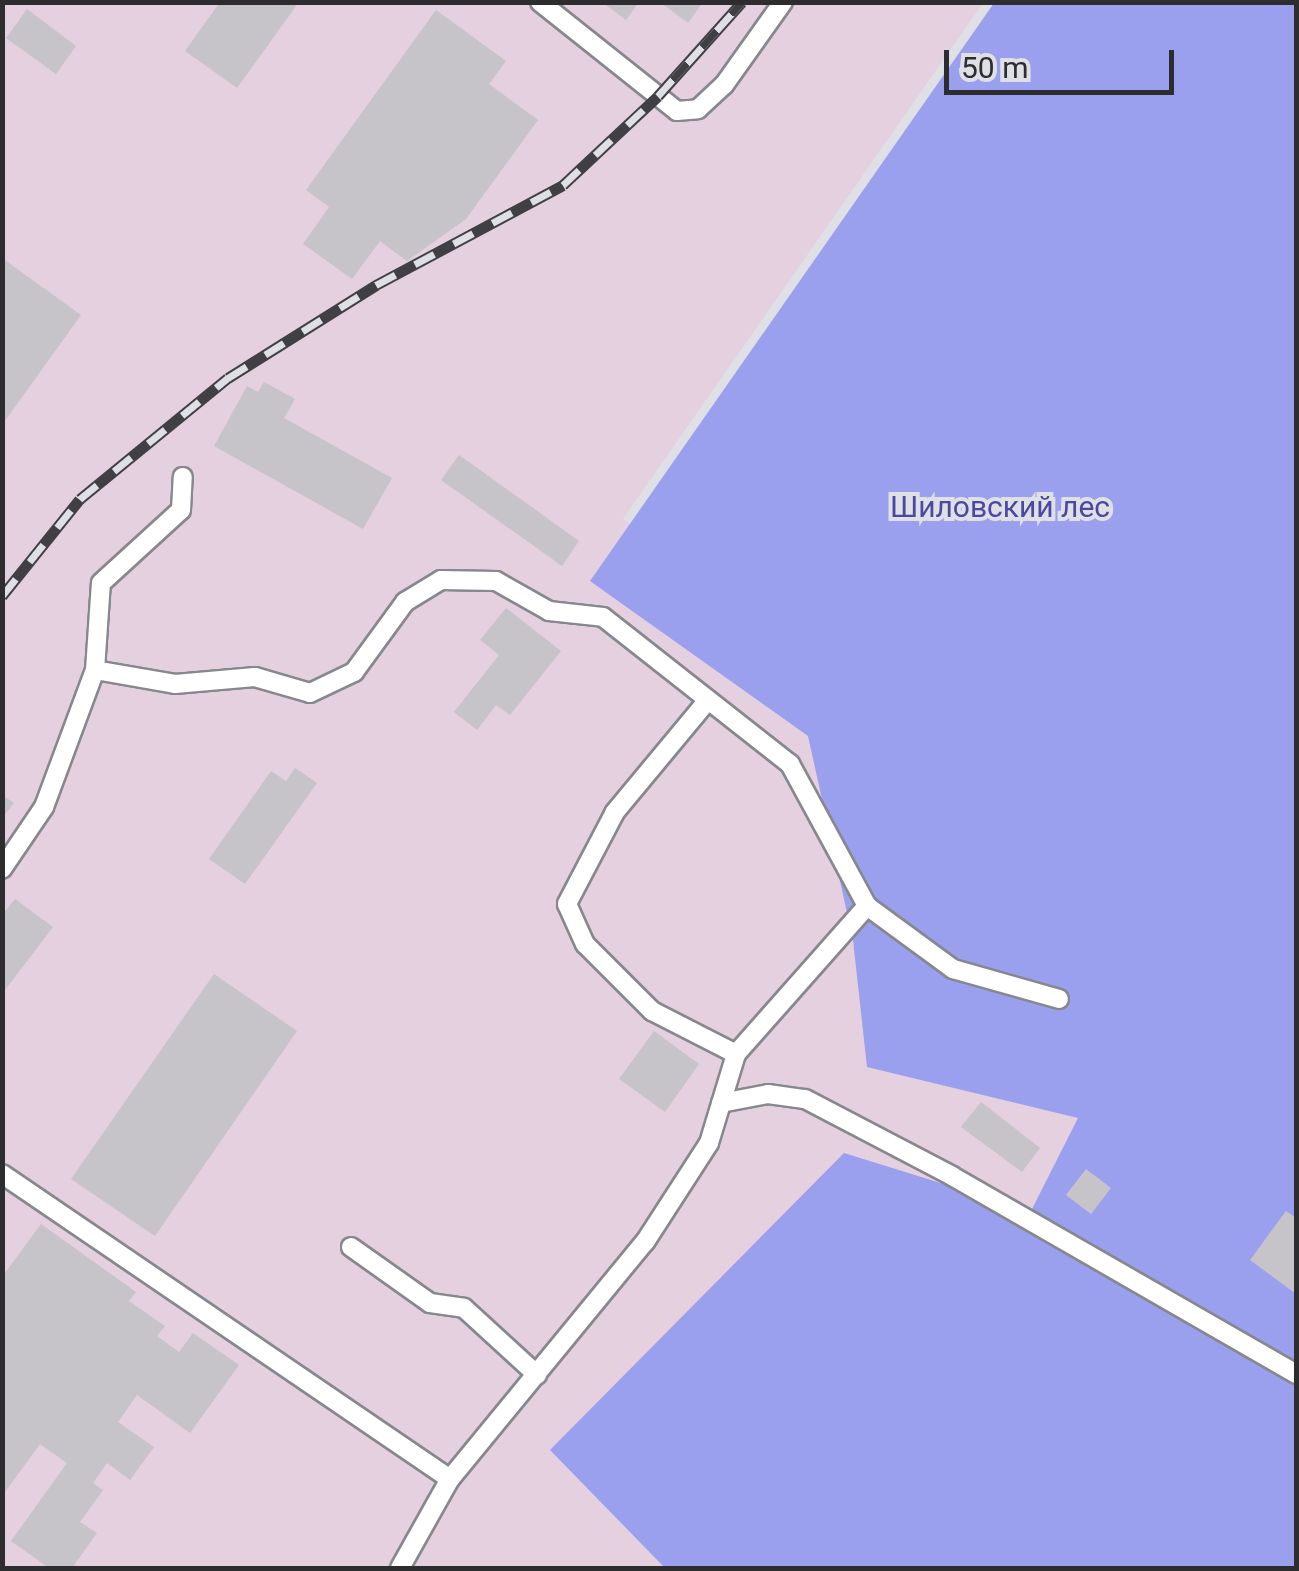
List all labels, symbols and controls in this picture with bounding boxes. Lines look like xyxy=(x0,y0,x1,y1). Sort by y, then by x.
scale bar xyxy=(949,30,1179,92)
text: 50 m xyxy=(961,50,1028,85)
park label: Шиловский лес xyxy=(890,489,1110,525)

